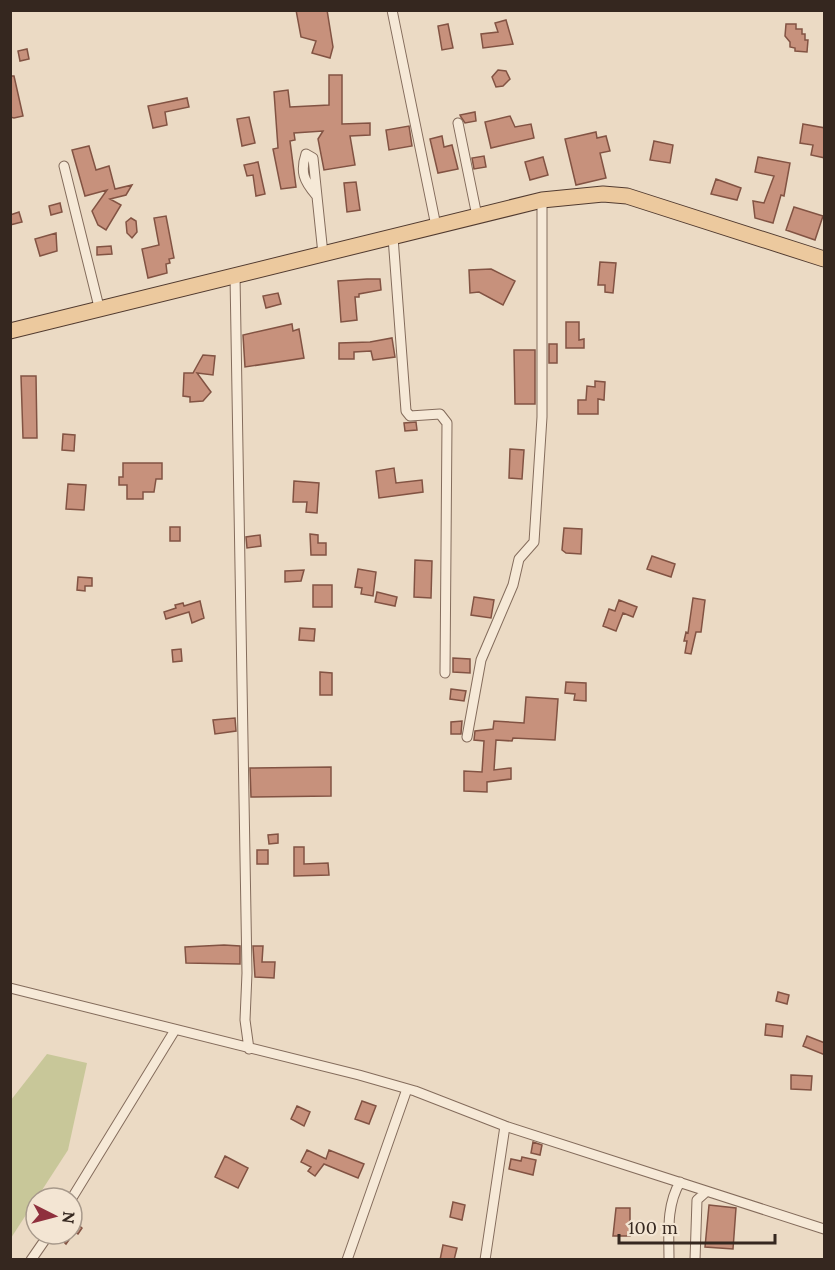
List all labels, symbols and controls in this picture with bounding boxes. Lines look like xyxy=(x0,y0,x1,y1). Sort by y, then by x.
north arrow xyxy=(24,1186,84,1246)
scale bar xyxy=(619,1207,775,1245)
text: N xyxy=(58,1210,80,1225)
text: 100 m xyxy=(628,1216,678,1239)

